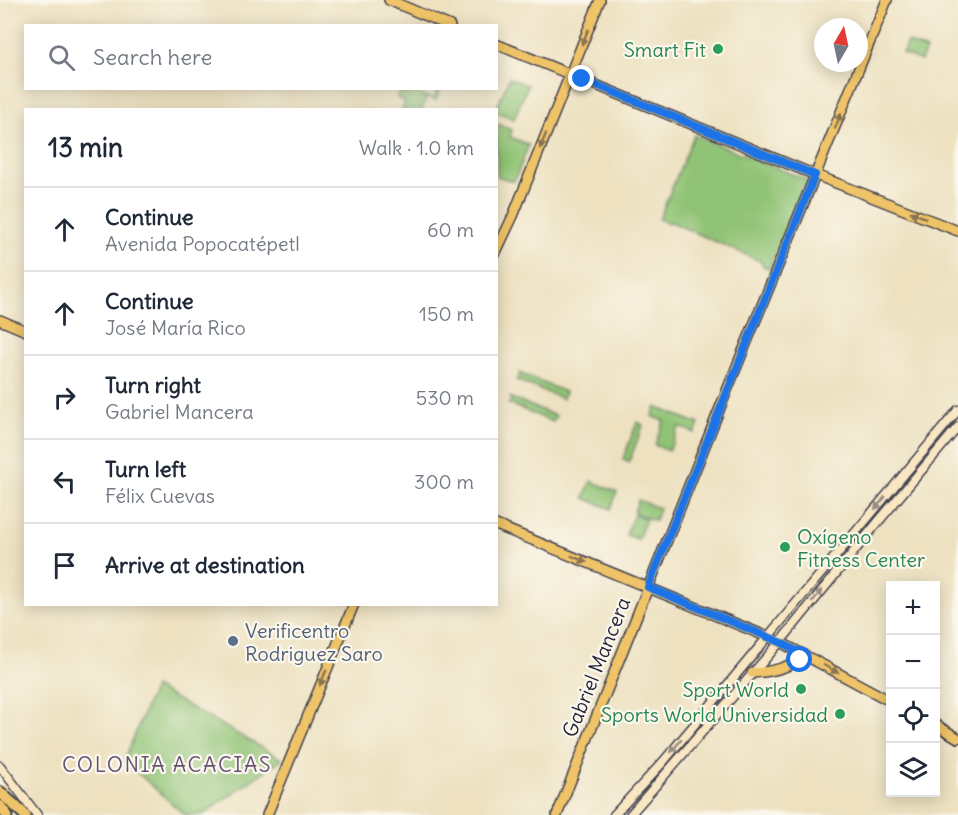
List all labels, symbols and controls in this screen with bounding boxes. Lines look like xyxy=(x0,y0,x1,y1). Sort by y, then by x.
north arrow xyxy=(814,18,868,72)
search box xyxy=(24,24,498,90)
one-way arrow xyxy=(580,29,590,47)
place label: Smart Fit xyxy=(624,37,706,62)
icon: search xyxy=(45,41,78,74)
marker: Smart Fit xyxy=(711,42,725,56)
text: Search here xyxy=(93,43,212,71)
route end xyxy=(568,65,594,91)
one-way arrow xyxy=(833,111,843,129)
text: 13 min xyxy=(48,131,123,164)
one-way arrow xyxy=(538,132,547,150)
text: Walk · 1.0 km xyxy=(359,135,474,160)
text: Continue xyxy=(105,203,194,231)
one-way arrow xyxy=(908,210,926,220)
icon: ahead xyxy=(48,213,81,246)
text: 60 m xyxy=(427,217,474,242)
text: Avenida Popocatépetl xyxy=(105,231,300,256)
text: Continue xyxy=(105,287,194,315)
icon: ahead xyxy=(48,297,81,330)
text: 150 m xyxy=(419,301,474,326)
text: José María Rico xyxy=(105,315,246,340)
text: Turn right xyxy=(105,371,201,399)
icon: right xyxy=(48,381,81,414)
text: 530 m xyxy=(416,385,474,410)
text: Gabriel Mancera xyxy=(105,399,254,424)
text: Turn left xyxy=(105,455,186,483)
icon: left xyxy=(48,465,81,498)
text: 300 m xyxy=(414,469,474,494)
text: Félix Cuevas xyxy=(105,483,215,508)
one-way arrow xyxy=(873,495,886,511)
place label: Oxígeno Fitness Center xyxy=(797,524,925,572)
marker: Oxígeno Fitness Center xyxy=(778,540,792,554)
icon: arrive xyxy=(48,549,81,582)
text: Arrive at destination xyxy=(105,551,305,579)
one-way arrow xyxy=(571,554,589,564)
map controls xyxy=(886,581,940,797)
button: + xyxy=(886,581,940,635)
one-way arrow xyxy=(810,589,822,604)
street label: Gabriel Mancera xyxy=(557,593,635,741)
place label: Verificentro Rodriguez Saro xyxy=(245,618,383,666)
marker: Verificentro Rodriguez Saro xyxy=(226,634,240,648)
button: − xyxy=(886,635,940,689)
route start xyxy=(786,646,812,672)
one-way arrow xyxy=(823,664,840,674)
one-way arrow xyxy=(318,669,328,687)
place label: Sport World xyxy=(682,677,789,702)
marker: Sport World xyxy=(794,682,808,696)
button: locate xyxy=(886,689,940,743)
place label: Sports World Universidad xyxy=(601,702,828,727)
marker: Sports World Universidad xyxy=(833,707,847,721)
one-way arrow xyxy=(670,738,683,754)
button: layers xyxy=(886,743,940,797)
district label: COLONIA ACACIAS xyxy=(62,751,272,778)

